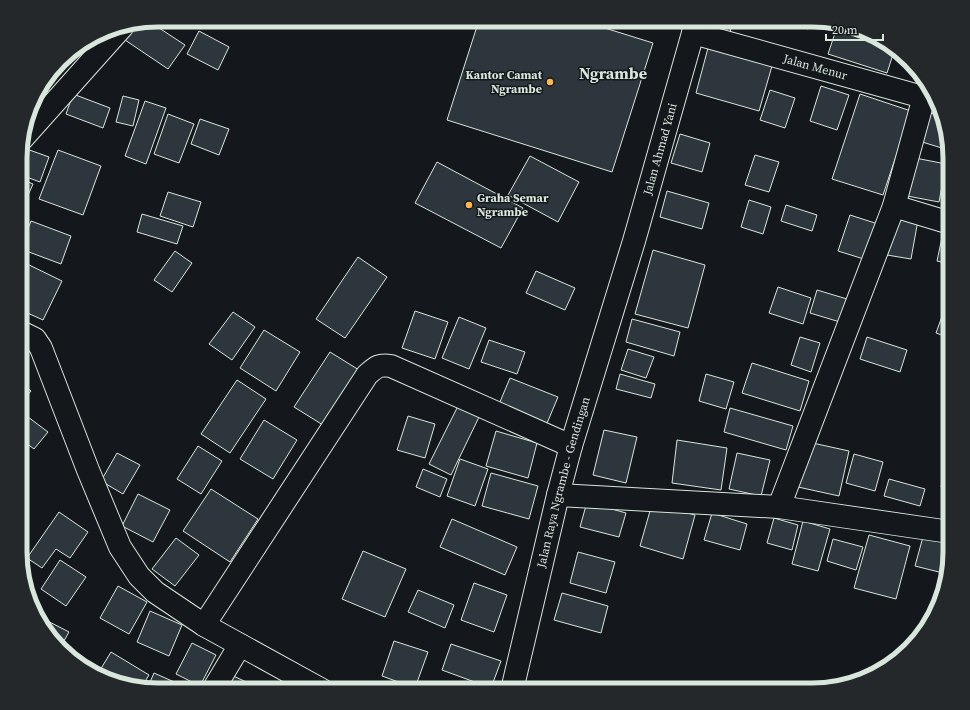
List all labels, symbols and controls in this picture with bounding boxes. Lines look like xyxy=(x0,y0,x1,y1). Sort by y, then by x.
scale bar xyxy=(826,16,883,42)
text: 20 m xyxy=(832,22,858,38)
street label: Jalan Menur xyxy=(780,50,849,84)
district label: Ngrambe xyxy=(579,62,647,84)
place label: Kantor Camat Ngrambe xyxy=(466,67,543,97)
marker: Kantor Camat Ngrambe xyxy=(545,77,555,87)
street label: Jalan Ahmad Yani xyxy=(639,101,681,198)
place label: Graha Semar Ngrambe xyxy=(477,190,549,220)
marker: Graha Semar Ngrambe xyxy=(464,200,474,210)
street label: Jalan Raya Ngrambe - Gendingan xyxy=(533,395,594,570)

